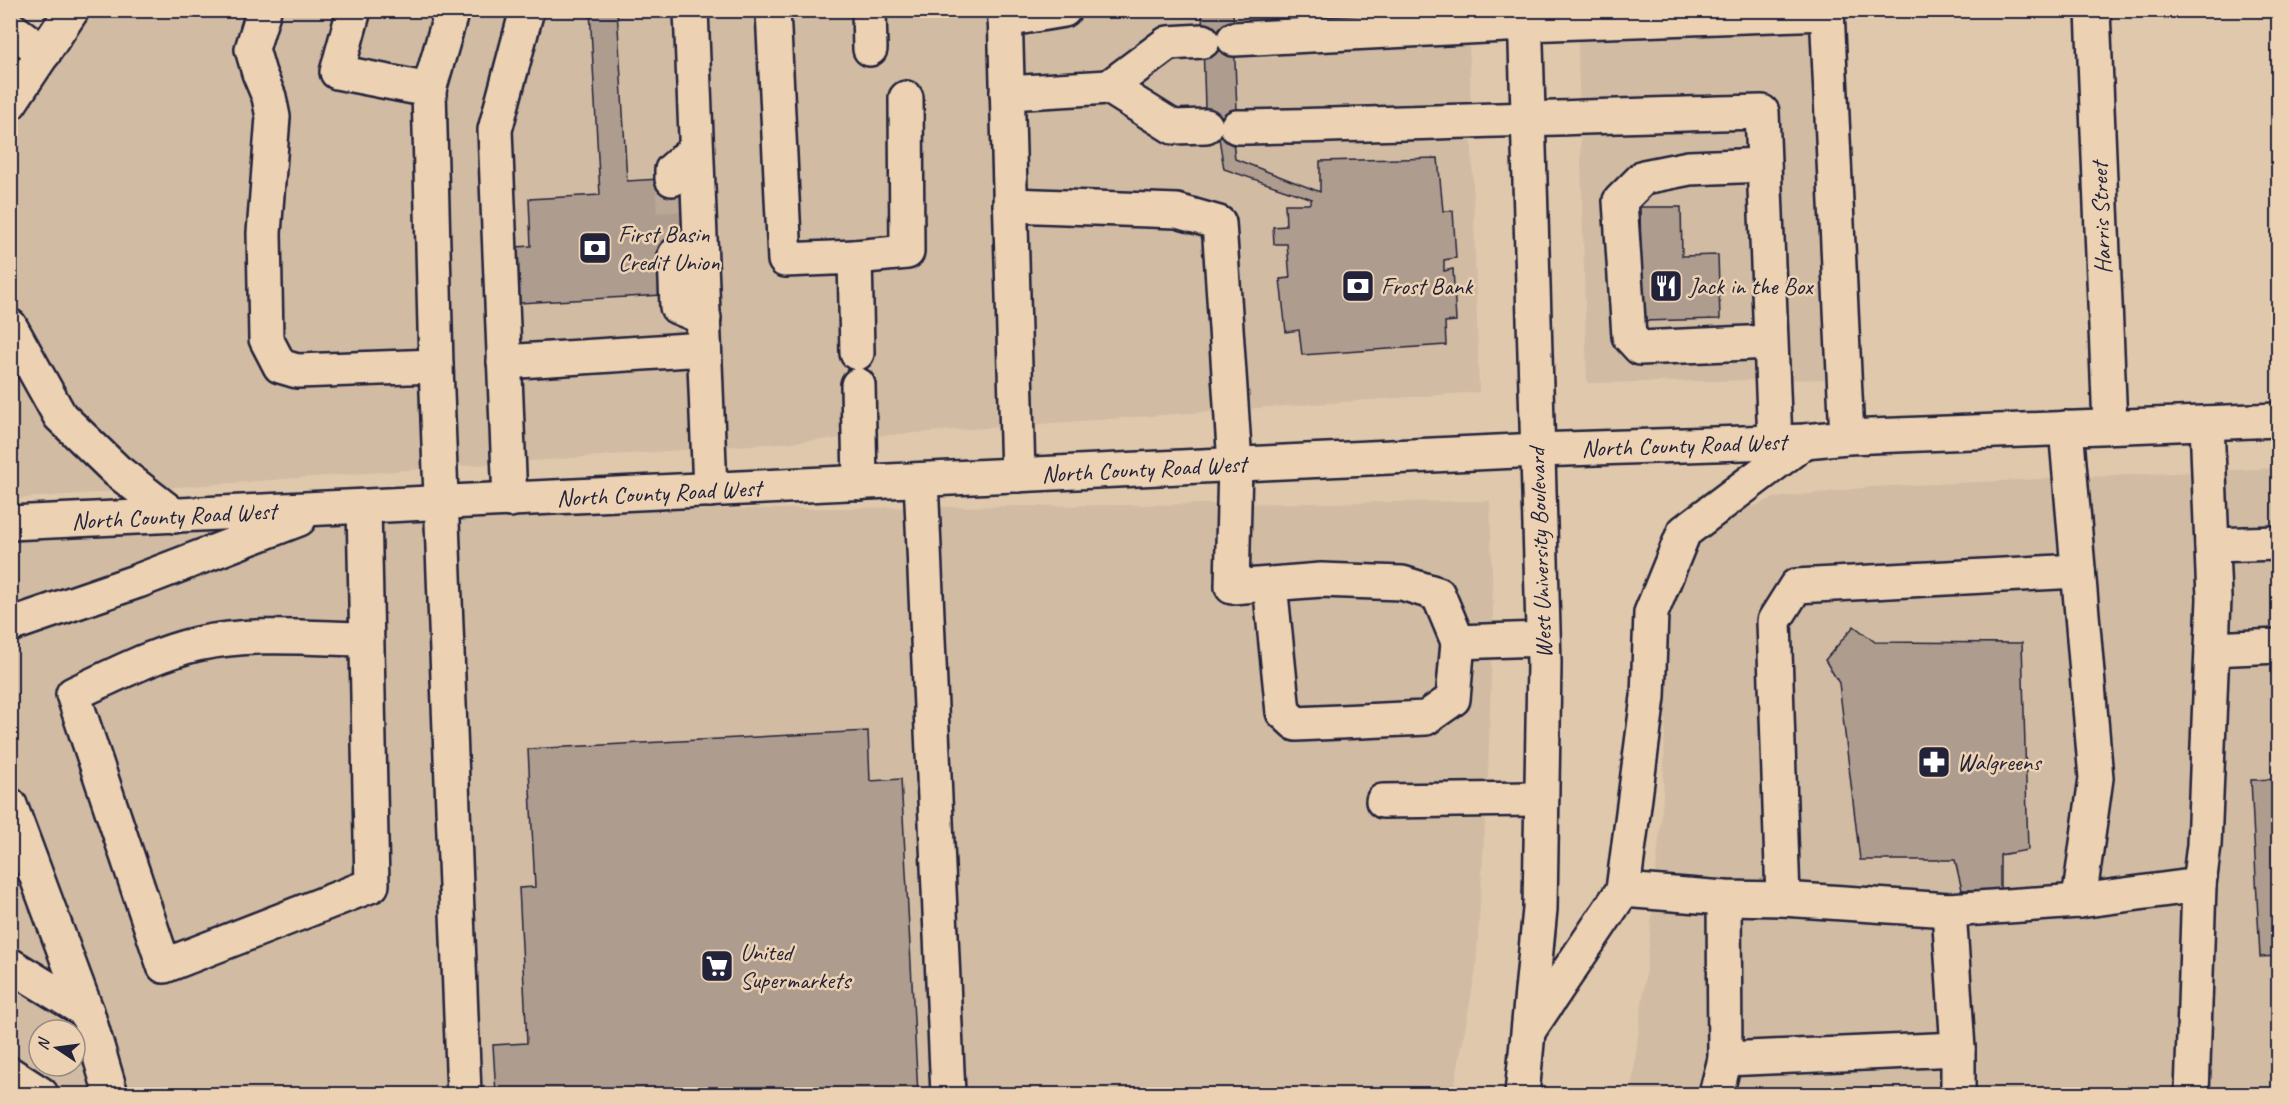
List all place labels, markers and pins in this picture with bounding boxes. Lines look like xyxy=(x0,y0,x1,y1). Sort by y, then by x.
place label: First Basin Credit Union xyxy=(618,219,720,277)
bank icon: First Basin Credit Union xyxy=(577,230,613,266)
bank icon: Frost Bank xyxy=(1340,268,1376,304)
restaurant icon: Jack in the Box xyxy=(1648,268,1684,304)
place label: Frost Bank xyxy=(1381,271,1474,301)
place label: Jack in the Box xyxy=(1688,271,1814,301)
pharmacy icon: Walgreens xyxy=(1916,744,1952,780)
place label: Walgreens xyxy=(1957,747,2042,777)
place label: United Supermarkets xyxy=(740,937,853,995)
supermarket icon: United Supermarkets xyxy=(699,948,735,984)

